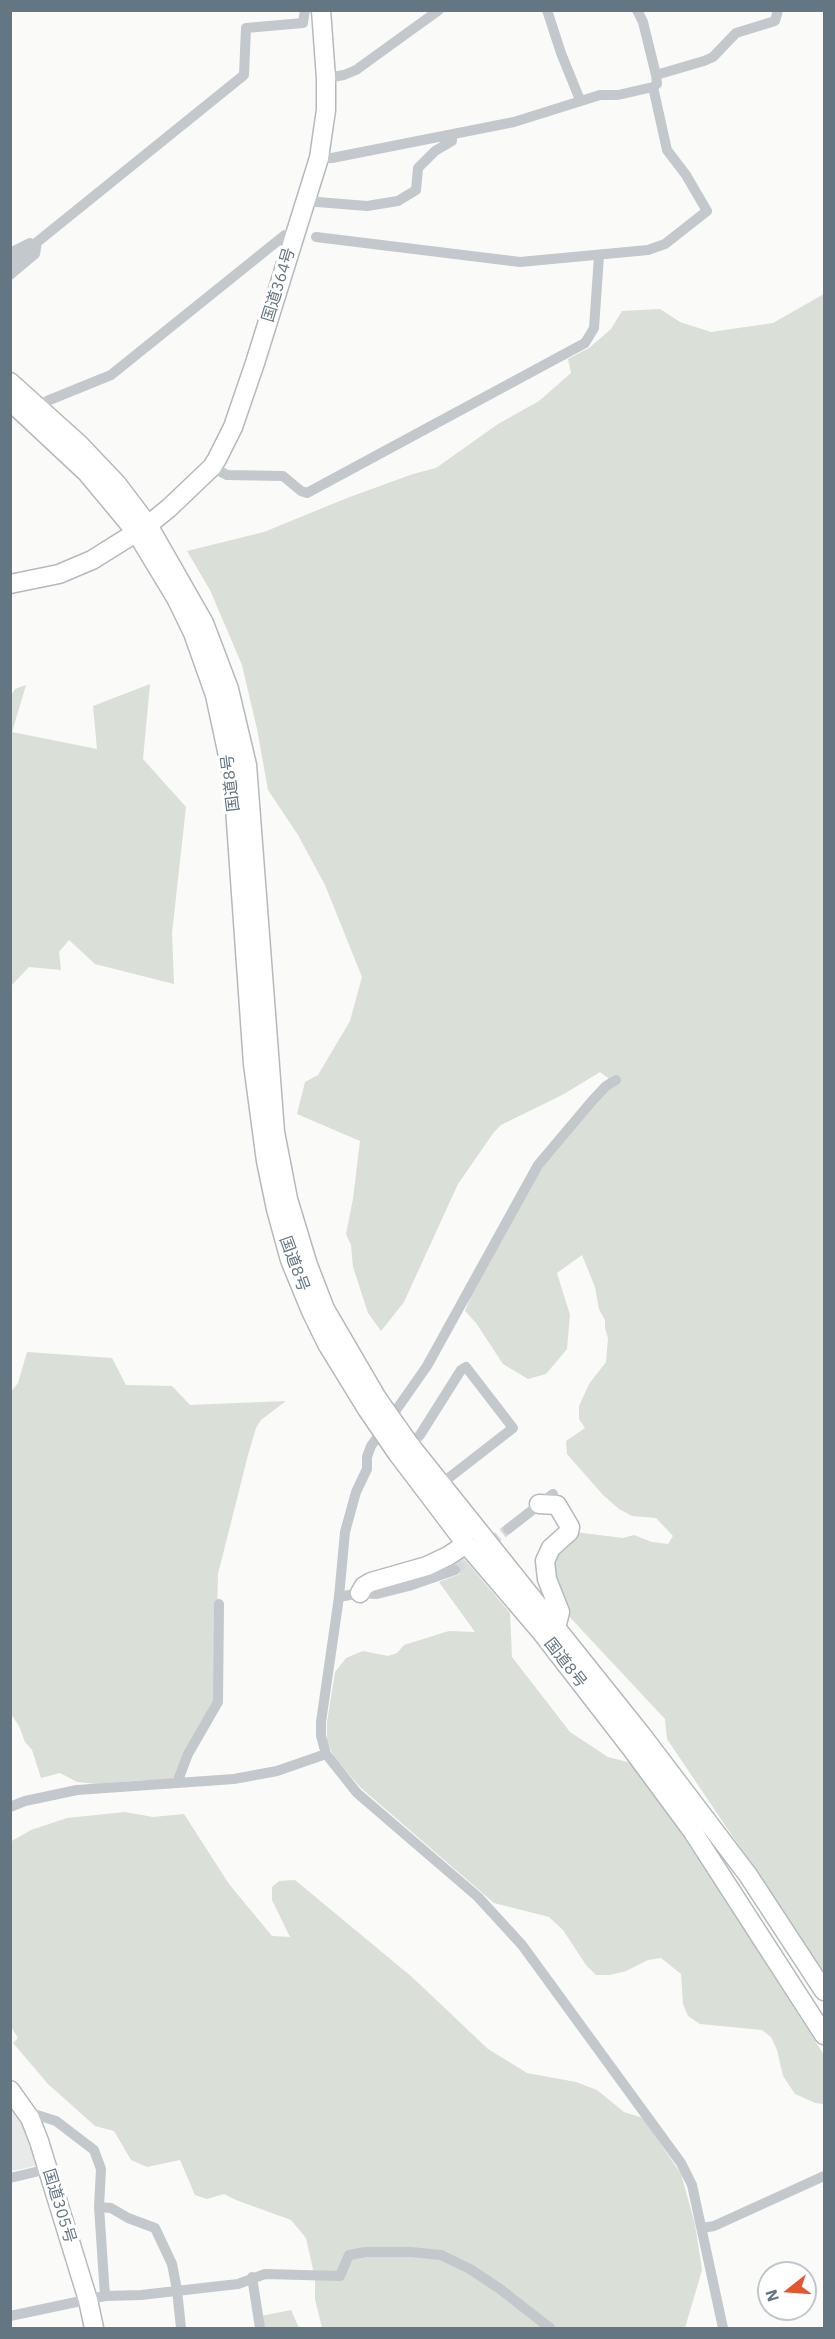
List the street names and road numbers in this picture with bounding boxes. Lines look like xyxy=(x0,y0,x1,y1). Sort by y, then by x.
street label: 国道364号 xyxy=(259,245,299,325)
street label: 国道8号 xyxy=(218,753,244,813)
street label: 国道8号 xyxy=(275,1234,313,1294)
street label: 国道8号 xyxy=(540,1634,590,1692)
street label: 国道305号 xyxy=(39,2166,79,2246)

